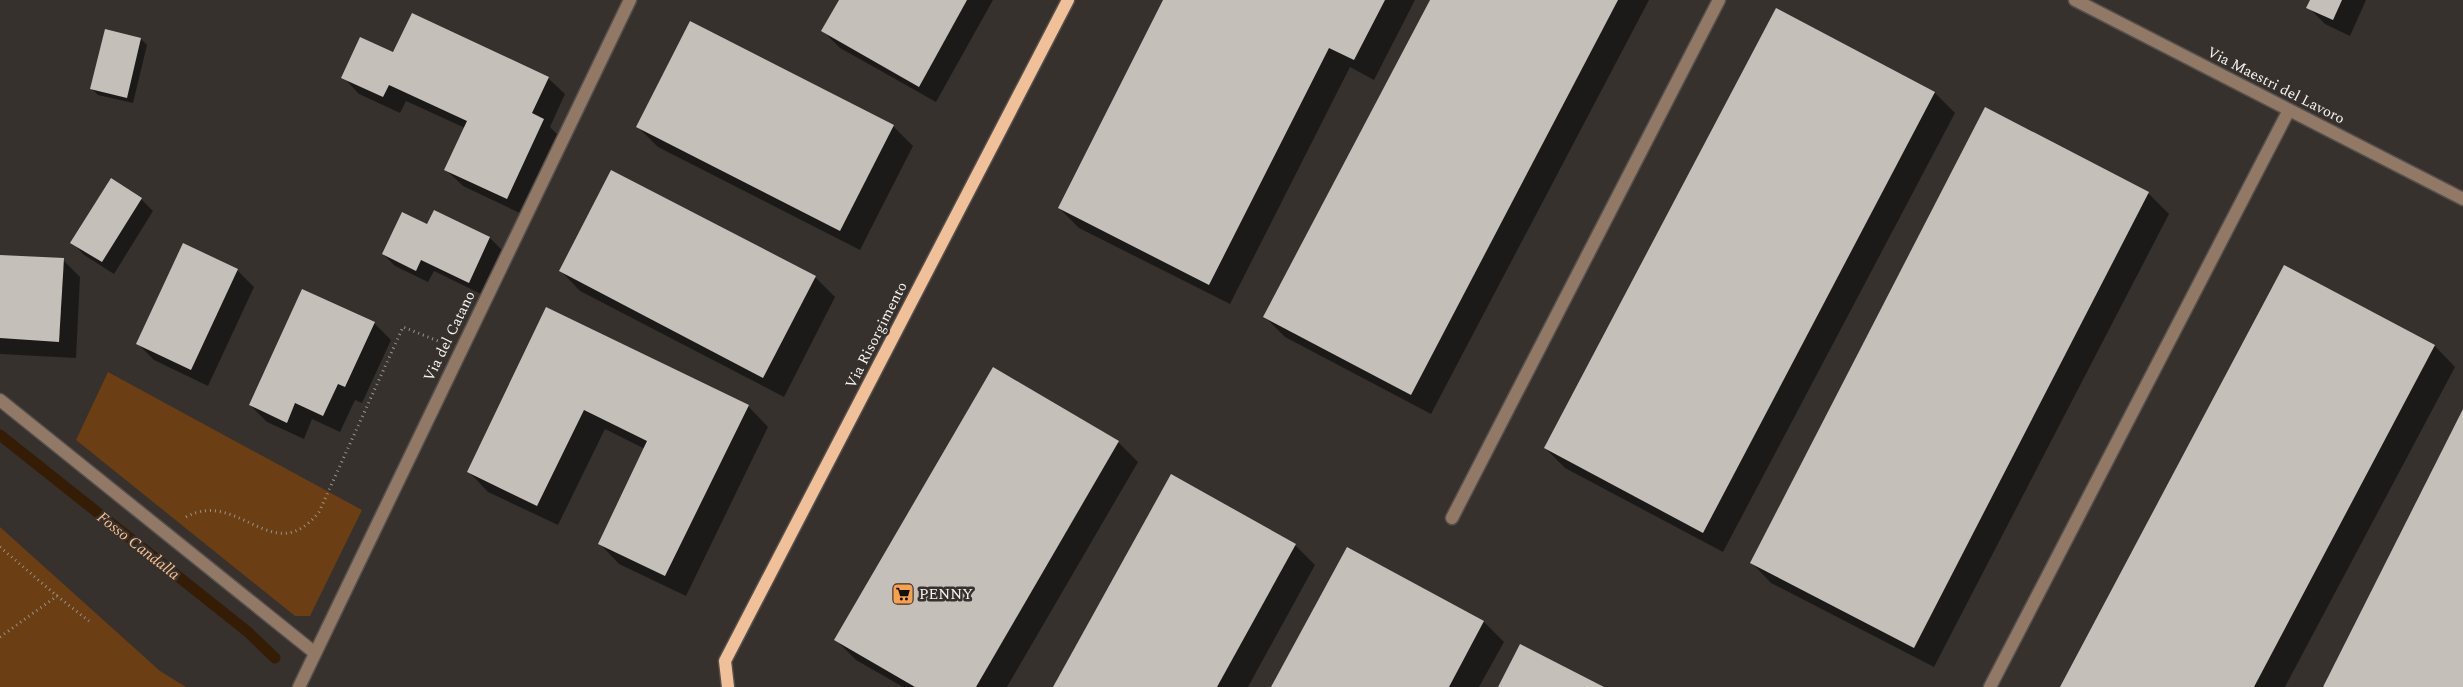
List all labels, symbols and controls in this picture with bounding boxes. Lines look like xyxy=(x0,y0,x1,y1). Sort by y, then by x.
street label: Via Maestri del Lavoro xyxy=(2203,41,2349,130)
street label: Via Risorgimento xyxy=(840,278,913,393)
street label: Via del Catano xyxy=(418,287,481,385)
water label: Fosso Candalla xyxy=(92,506,185,586)
supermarket icon: PENNY xyxy=(891,582,915,606)
place label: PENNY xyxy=(919,583,973,606)

